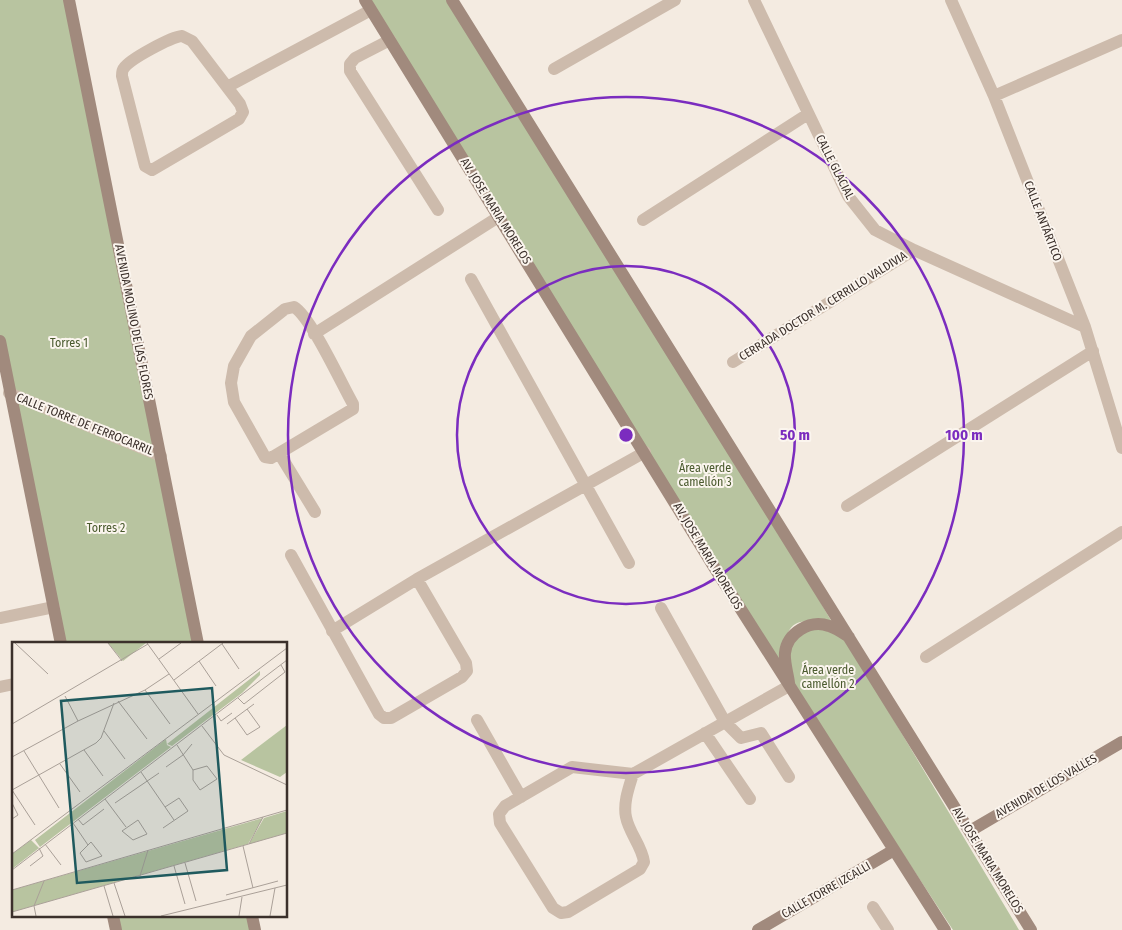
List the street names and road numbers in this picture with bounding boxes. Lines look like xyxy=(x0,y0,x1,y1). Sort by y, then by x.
street label: CALLE GLACIAL xyxy=(813,132,858,202)
street label: AV. JOSE MARIA MORELOS xyxy=(458,155,534,267)
street label: CALLE ANTÁRTICO xyxy=(1021,179,1066,263)
street label: AVENIDA MOLINO DE LAS FLORES xyxy=(112,243,156,401)
street label: CERRADA DOCTOR M. CERRILLO VALDIVIA xyxy=(737,248,910,364)
street label: CALLE TORRE DE FERROCARRIL xyxy=(14,390,156,458)
street label: AV. JOSE MARIA MORELOS xyxy=(671,500,746,612)
street label: AVENIDA DE LOS VALLES xyxy=(993,751,1099,821)
street label: AV. JOSE MARIA MORELOS xyxy=(950,804,1026,916)
street label: CALLE TORRE IZCALLI xyxy=(779,859,873,921)

